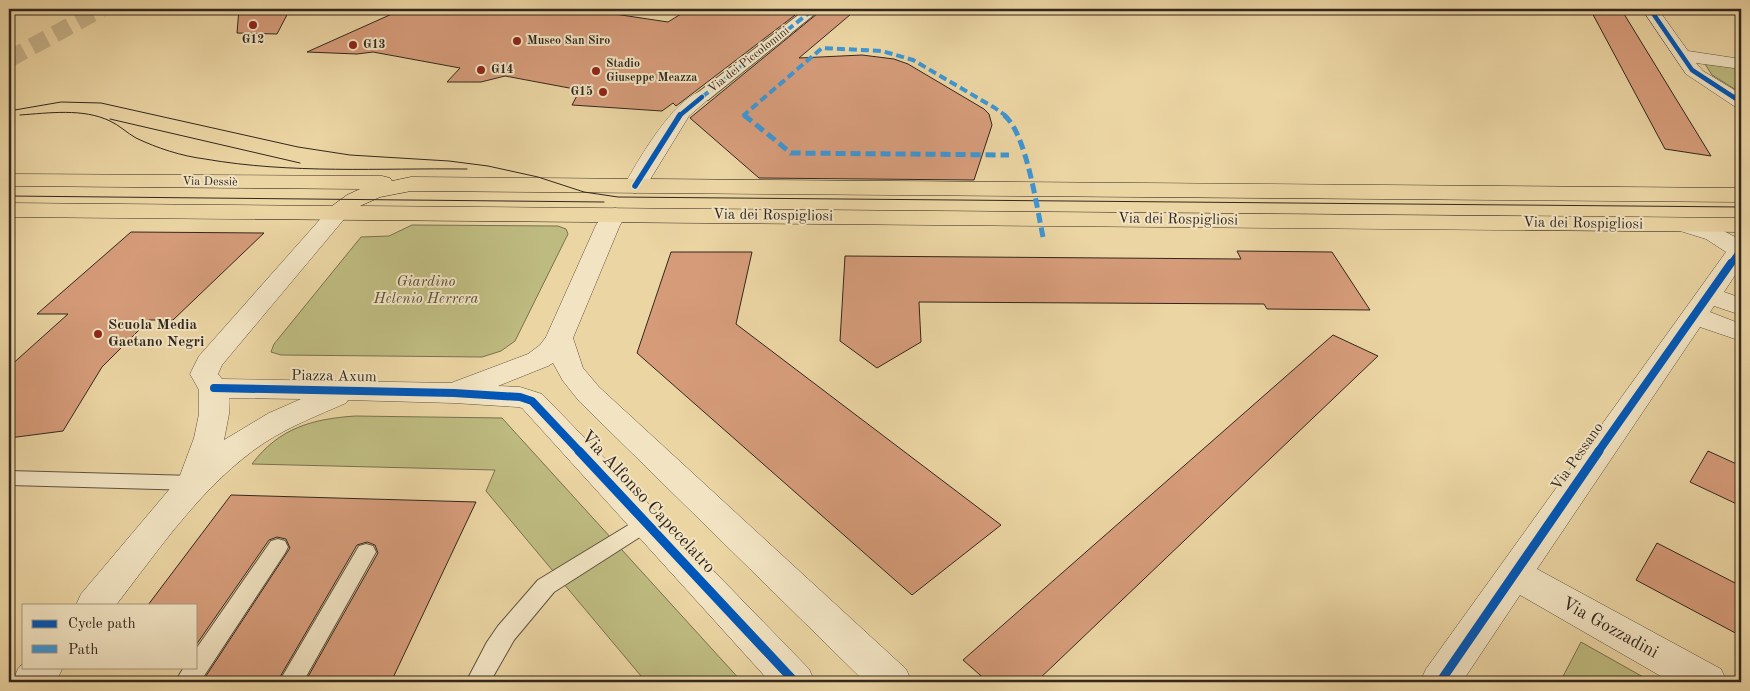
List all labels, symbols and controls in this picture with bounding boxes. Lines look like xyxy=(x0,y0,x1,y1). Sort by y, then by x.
marker: G12 xyxy=(247,19,259,31)
street label: Via dei Piccolomini xyxy=(706,25,792,95)
place label: G12 xyxy=(242,34,264,46)
marker: Museo San Siro xyxy=(511,35,523,47)
place label: Museo San Siro xyxy=(527,35,610,47)
marker: G13 xyxy=(347,39,359,51)
place label: G13 xyxy=(363,39,386,51)
place label: Stadio Giuseppe Meazza xyxy=(606,58,697,84)
marker: G14 xyxy=(475,64,487,76)
place label: G14 xyxy=(491,64,514,76)
marker: Stadio Giuseppe Meazza xyxy=(590,65,602,77)
place label: G15 xyxy=(570,85,593,98)
marker: G15 xyxy=(597,86,609,98)
street label: Via Dessiè xyxy=(182,176,238,188)
street label: Via dei Rospigliosi xyxy=(713,207,833,225)
street label: Via dei Rospigliosi xyxy=(1118,211,1238,229)
street label: Via dei Rospigliosi xyxy=(1523,215,1643,233)
park label: Giardino Helenio Herrera xyxy=(372,275,479,307)
place label: Scuola Media Gaetano Negri xyxy=(108,318,204,350)
marker: Scuola Media Gaetano Negri xyxy=(92,328,104,340)
street label: Piazza Axum xyxy=(291,369,377,385)
street label: Via Pessano xyxy=(1549,420,1607,494)
street label: Via Alfonso Capecelatro xyxy=(577,427,719,577)
street label: Via Gozzadini xyxy=(1559,594,1661,662)
legend xyxy=(22,604,198,668)
text: Cycle path xyxy=(68,617,136,632)
text: Path xyxy=(68,643,98,658)

